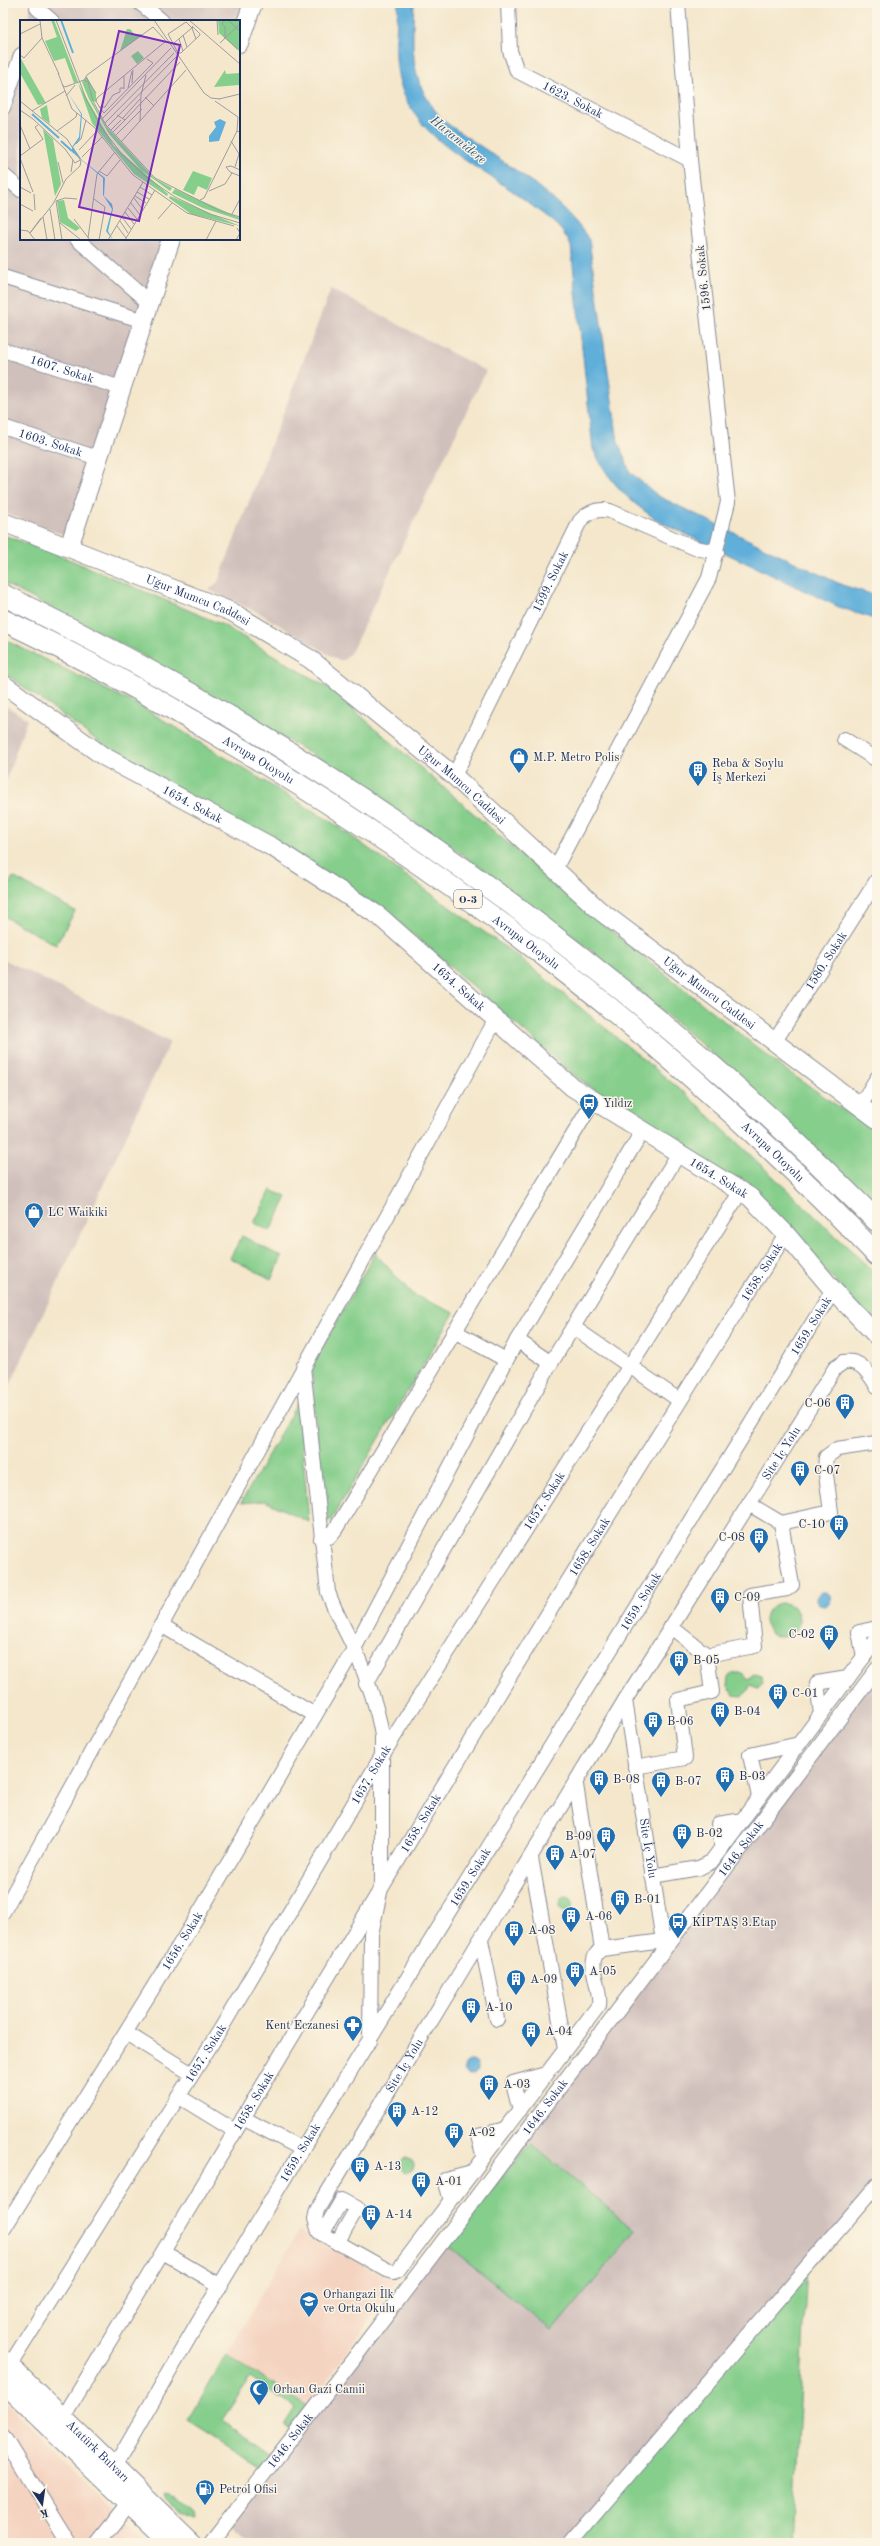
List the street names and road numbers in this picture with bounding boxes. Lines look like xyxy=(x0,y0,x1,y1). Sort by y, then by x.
street label: 1623. Sokak xyxy=(540,80,605,121)
street label: 1596. Sokak xyxy=(694,244,713,312)
street label: 1607. Sokak xyxy=(28,354,95,386)
street label: 1603. Sokak xyxy=(17,427,84,459)
street label: 1599. Sokak xyxy=(531,549,571,614)
street label: Uğur Mumcu Caddesi xyxy=(144,574,252,628)
street label: Avrupa Otoyolu xyxy=(220,734,296,787)
street label: Uğur Mumcu Caddesi xyxy=(415,744,507,827)
street label: 1654. Sokak xyxy=(160,784,224,826)
road number: O-3 xyxy=(454,890,482,908)
street label: Avrupa Otoyolu xyxy=(489,913,562,973)
street label: 1580. Sokak xyxy=(804,930,850,993)
street label: Uğur Mumcu Caddesi xyxy=(660,955,757,1032)
street label: 1654. Sokak xyxy=(429,961,487,1014)
street label: Avrupa Otoyolu xyxy=(738,1120,806,1185)
street label: 1654. Sokak xyxy=(687,1156,750,1201)
street label: 1658. Sokak xyxy=(739,1241,785,1304)
street label: 1659. Sokak xyxy=(789,1295,834,1358)
street label: Site İç Yolu xyxy=(761,1424,803,1483)
street label: 1657. Sokak xyxy=(522,1470,568,1533)
street label: 1658. Sokak xyxy=(568,1516,613,1579)
street label: 1659. Sokak xyxy=(619,1571,664,1633)
street label: 1657. Sokak xyxy=(350,1743,394,1807)
street label: 1658. Sokak xyxy=(399,1792,444,1855)
street label: Site İç Yolu xyxy=(637,1817,658,1880)
street label: 1646. Sokak xyxy=(717,1819,766,1879)
street label: 1659. Sokak xyxy=(448,1846,494,1909)
street label: 1656. Sokak xyxy=(160,1910,205,1973)
street label: 1657. Sokak xyxy=(184,2022,229,2085)
street label: Site İç Yolu xyxy=(384,2037,426,2095)
street label: 1658. Sokak xyxy=(232,2070,277,2133)
street label: 1646. Sokak xyxy=(521,2077,571,2137)
street label: 1659. Sokak xyxy=(278,2122,323,2185)
street label: 1646. Sokak xyxy=(266,2411,316,2471)
street label: Atatürk Bulvarı xyxy=(63,2419,131,2485)

